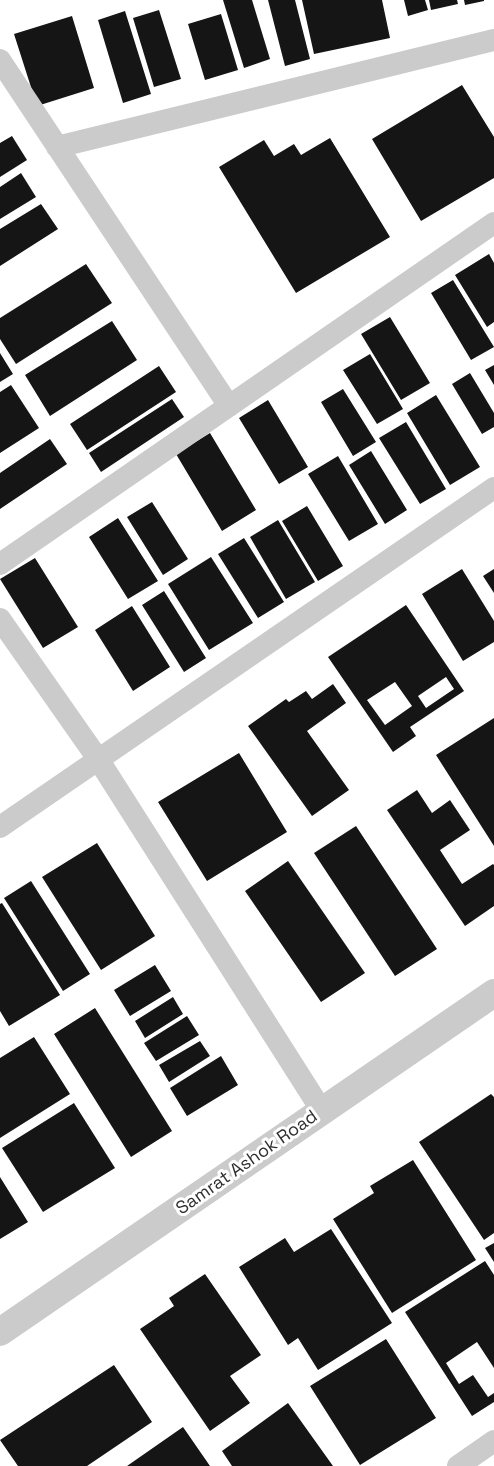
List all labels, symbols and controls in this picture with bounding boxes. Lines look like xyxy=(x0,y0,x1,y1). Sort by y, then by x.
street label: Samrat Ashok Road xyxy=(172,1106,322,1220)

